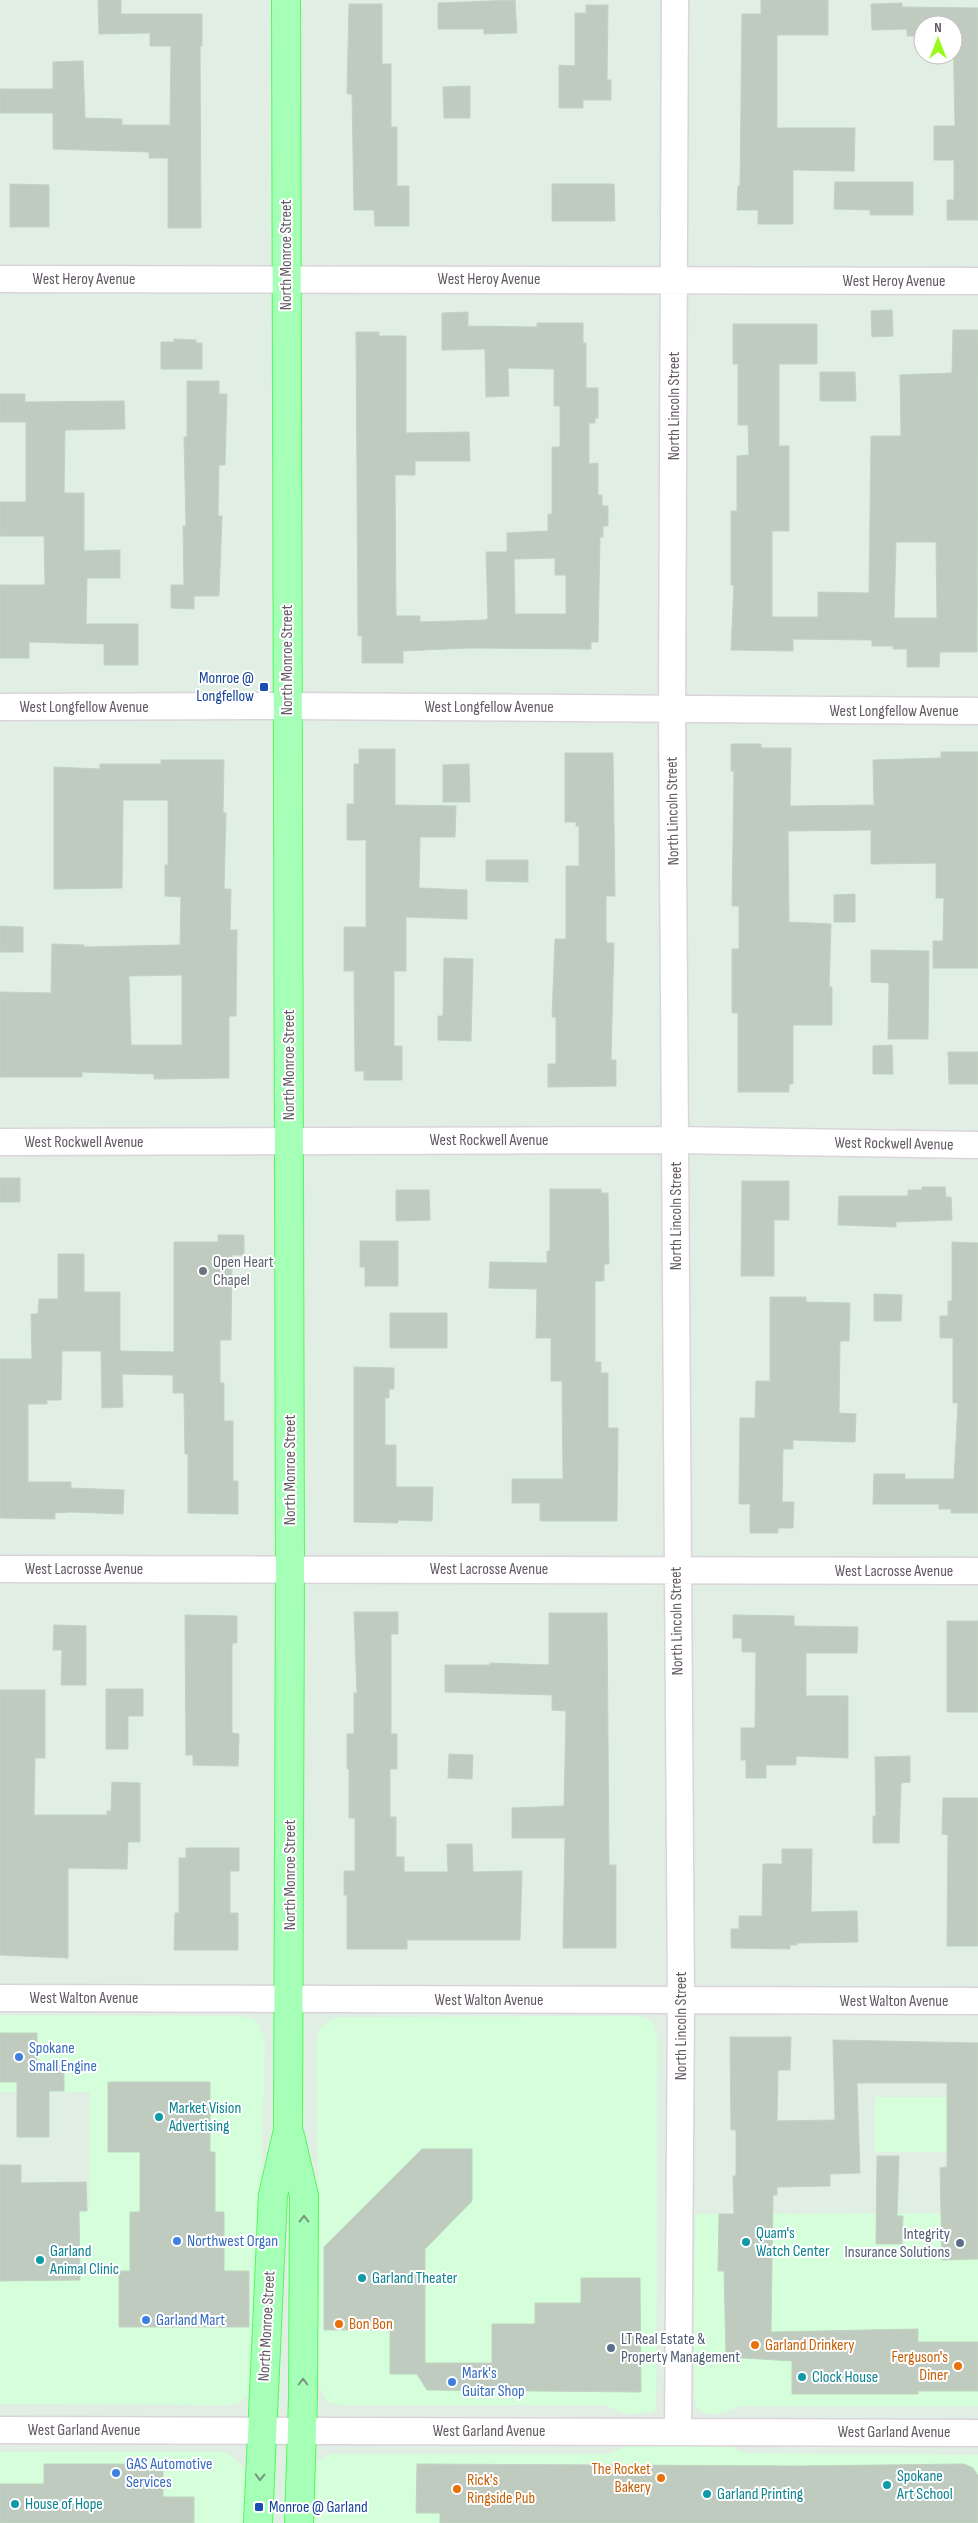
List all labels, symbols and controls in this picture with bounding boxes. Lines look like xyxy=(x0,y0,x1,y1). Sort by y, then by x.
north arrow xyxy=(913,15,963,65)
text: N xyxy=(934,19,942,36)
street label: North Monroe Street xyxy=(277,200,296,310)
street label: West Heroy Avenue xyxy=(33,270,136,289)
street label: West Heroy Avenue xyxy=(438,270,541,289)
street label: West Heroy Avenue xyxy=(843,272,946,291)
street label: North Lincoln Street xyxy=(665,352,684,460)
street label: North Monroe Street xyxy=(278,605,297,715)
place label: Monroe @ Longfellow xyxy=(196,669,254,706)
marker: Monroe @ Longfellow xyxy=(258,681,270,693)
street label: West Longfellow Avenue xyxy=(19,698,149,717)
street label: West Longfellow Avenue xyxy=(424,698,554,717)
street label: West Longfellow Avenue xyxy=(829,702,959,721)
street label: North Lincoln Street xyxy=(663,756,683,866)
street label: North Monroe Street xyxy=(280,1010,299,1120)
street label: West Rockwell Avenue xyxy=(429,1131,549,1150)
street label: West Rockwell Avenue xyxy=(24,1133,144,1152)
street label: West Rockwell Avenue xyxy=(834,1133,954,1155)
street label: North Lincoln Street xyxy=(667,1162,686,1270)
place label: Open Heart Chapel xyxy=(213,1253,274,1290)
marker: Open Heart Chapel xyxy=(197,1265,209,1277)
street label: North Monroe Street xyxy=(281,1415,300,1525)
street label: West Lacrosse Avenue xyxy=(25,1560,143,1579)
street label: West Lacrosse Avenue xyxy=(430,1560,548,1579)
street label: West Lacrosse Avenue xyxy=(835,1562,953,1581)
street label: North Lincoln Street xyxy=(667,1566,687,1676)
street label: North Monroe Street xyxy=(281,1820,300,1930)
street label: North Lincoln Street xyxy=(672,1972,691,2080)
street label: West Walton Avenue xyxy=(30,1989,138,2008)
street label: West Walton Avenue xyxy=(435,1991,543,2010)
street label: West Walton Avenue xyxy=(840,1992,948,2011)
place label: Spokane Small Engine xyxy=(29,2039,97,2076)
marker: Spokane Small Engine xyxy=(13,2051,25,2063)
place label: Market Vision Advertising xyxy=(168,2099,241,2136)
marker: Market Vision Advertising xyxy=(153,2111,165,2123)
one-way arrow xyxy=(299,2215,309,2222)
place label: Quam's Watch Center xyxy=(756,2224,830,2261)
place label: Integrity Insurance Solutions xyxy=(845,2225,950,2262)
place label: Northwest Organ xyxy=(187,2232,278,2251)
marker: Northwest Organ xyxy=(171,2235,183,2247)
marker: Quam's Watch Center xyxy=(740,2236,752,2248)
marker: Integrity Insurance Solutions xyxy=(954,2237,966,2249)
place label: Garland Animal Clinic xyxy=(49,2242,119,2279)
marker: Garland Animal Clinic xyxy=(34,2254,46,2266)
place label: Garland Theater xyxy=(372,2269,458,2288)
street label: North Monroe Street xyxy=(255,2270,279,2382)
marker: Garland Theater xyxy=(356,2272,368,2284)
place label: Garland Mart xyxy=(156,2311,225,2330)
marker: Garland Mart xyxy=(140,2314,152,2326)
place label: Bon Bon xyxy=(349,2315,393,2334)
marker: Bon Bon xyxy=(333,2318,345,2330)
place label: LT Real Estate & Property Management xyxy=(621,2330,740,2367)
place label: Garland Drinkery xyxy=(765,2336,854,2355)
marker: Garland Drinkery xyxy=(749,2339,761,2351)
marker: LT Real Estate & Property Management xyxy=(605,2342,617,2354)
place label: Ferguson's Diner xyxy=(892,2348,948,2385)
marker: Ferguson's Diner xyxy=(952,2360,964,2372)
place label: Mark's Guitar Shop xyxy=(462,2364,525,2401)
place label: Clock House xyxy=(812,2368,878,2387)
marker: Clock House xyxy=(796,2371,808,2383)
marker: Mark's Guitar Shop xyxy=(446,2376,458,2388)
one-way arrow xyxy=(298,2377,308,2385)
street label: West Garland Avenue xyxy=(28,2421,140,2440)
street label: West Garland Avenue xyxy=(433,2422,545,2441)
street label: West Garland Avenue xyxy=(838,2423,950,2442)
place label: GAS Automotive Services xyxy=(126,2455,212,2492)
place label: The Rocket Bakery xyxy=(591,2460,651,2497)
marker: GAS Automotive Services xyxy=(110,2467,122,2479)
place label: Spokane Art School xyxy=(896,2467,953,2504)
place label: Rick's Ringside Pub xyxy=(467,2471,535,2508)
marker: The Rocket Bakery xyxy=(655,2472,667,2484)
one-way arrow xyxy=(254,2473,265,2481)
marker: Spokane Art School xyxy=(881,2479,893,2491)
marker: Rick's Ringside Pub xyxy=(451,2483,463,2495)
place label: Garland Printing xyxy=(717,2485,803,2504)
marker: Garland Printing xyxy=(701,2488,713,2500)
place label: House of Hope xyxy=(25,2495,103,2514)
marker: House of Hope xyxy=(9,2498,21,2510)
place label: Monroe @ Garland xyxy=(269,2498,368,2517)
marker: Monroe @ Garland xyxy=(253,2501,265,2513)

